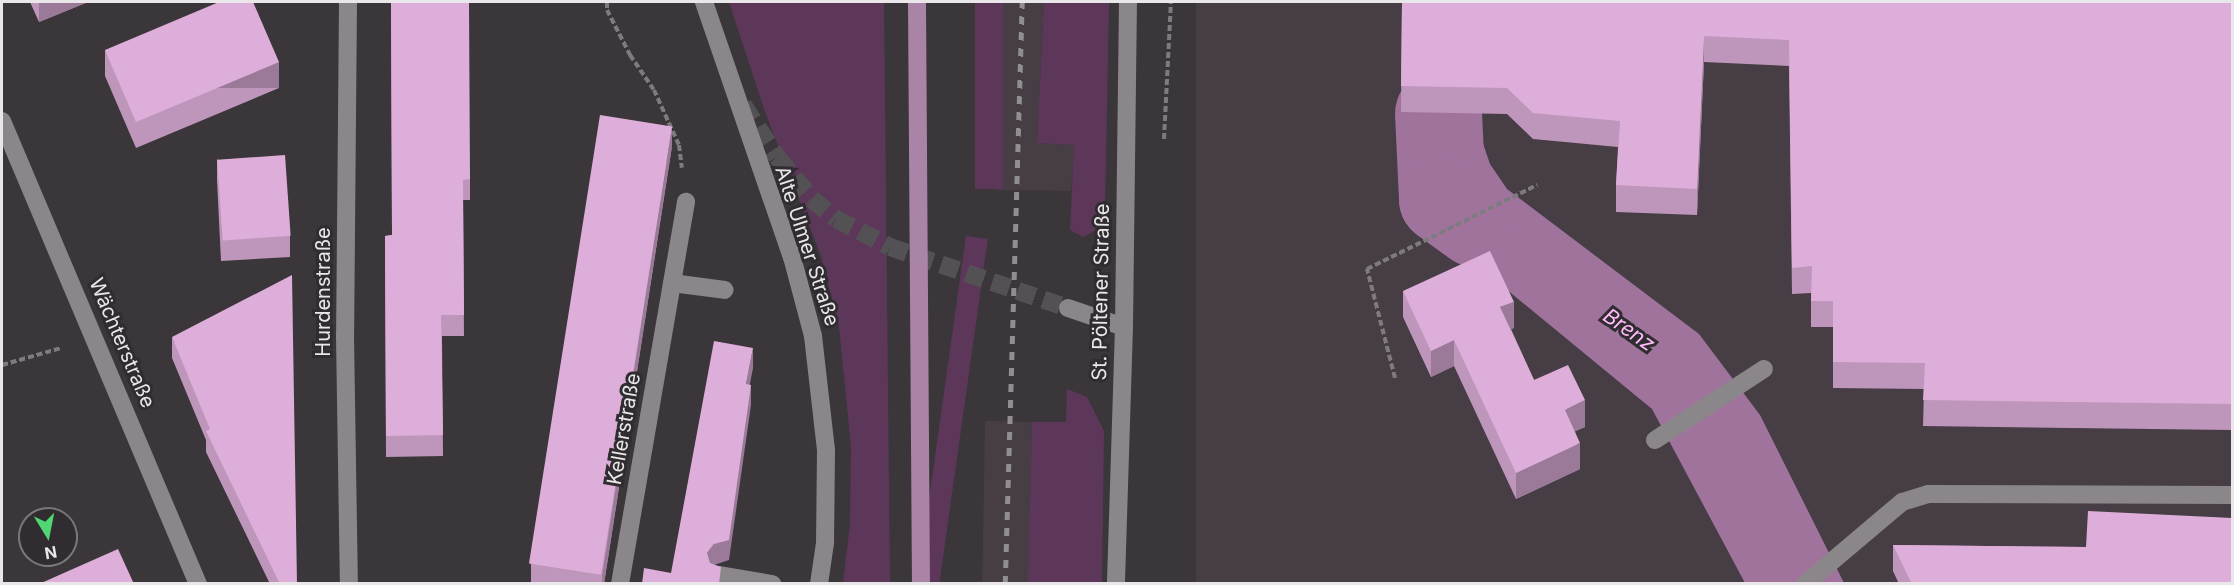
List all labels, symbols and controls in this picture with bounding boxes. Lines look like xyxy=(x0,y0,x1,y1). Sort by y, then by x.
street label: Alte Ulmer Straße xyxy=(770,163,844,329)
street label: St. Pöltener Straße xyxy=(1087,203,1115,381)
street label: Hurdenstraße xyxy=(311,227,335,357)
street label: Wächterstraße xyxy=(84,275,160,411)
water label: Brenz xyxy=(1598,303,1660,357)
street label: Kellerstraße xyxy=(602,371,646,487)
north arrow xyxy=(18,507,78,567)
text: N xyxy=(43,542,59,564)

